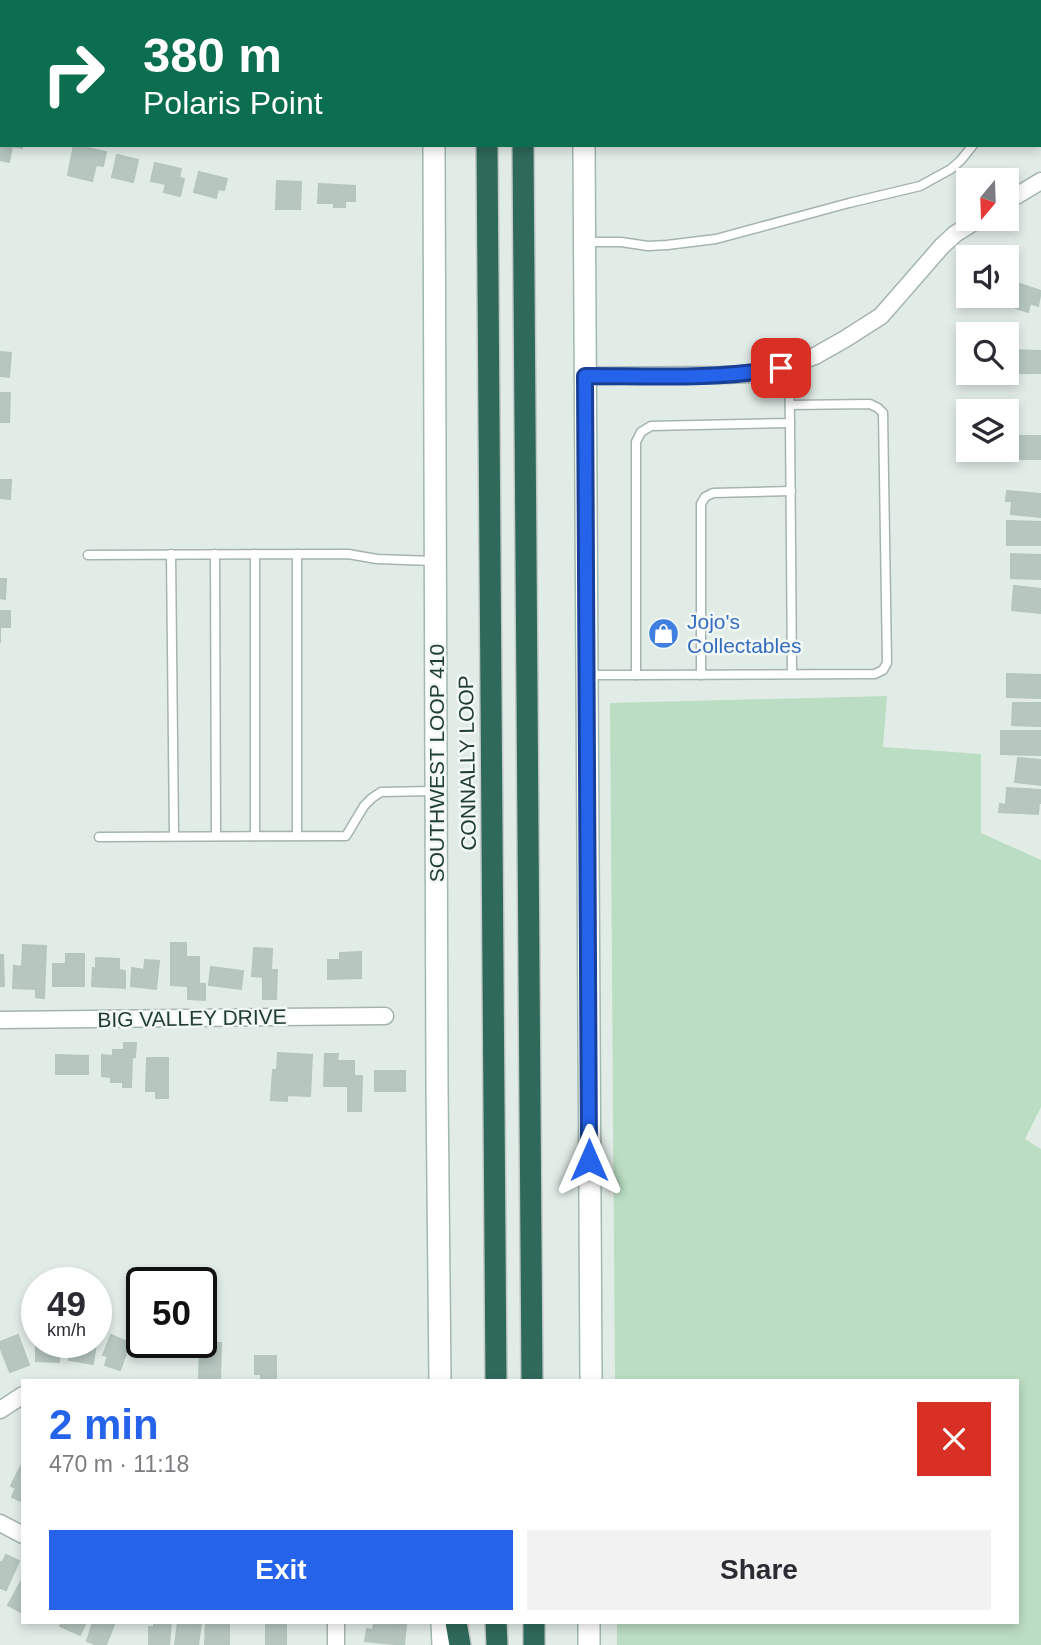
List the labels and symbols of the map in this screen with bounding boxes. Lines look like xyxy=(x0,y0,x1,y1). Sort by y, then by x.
north arrow xyxy=(956,168,1018,231)
pin xyxy=(751,338,811,398)
place label: Jojo's Collectables xyxy=(687,610,801,657)
shop icon: Jojo's Collectables xyxy=(647,616,681,650)
street label: SOUTHWEST LOOP 410 xyxy=(425,644,448,882)
street label: CONNALLY LOOP xyxy=(454,675,480,851)
street label: BIG VALLEY DRIVE xyxy=(97,1005,287,1031)
position arrow xyxy=(552,1123,626,1197)
speed limit sign: 50 xyxy=(126,1267,217,1358)

